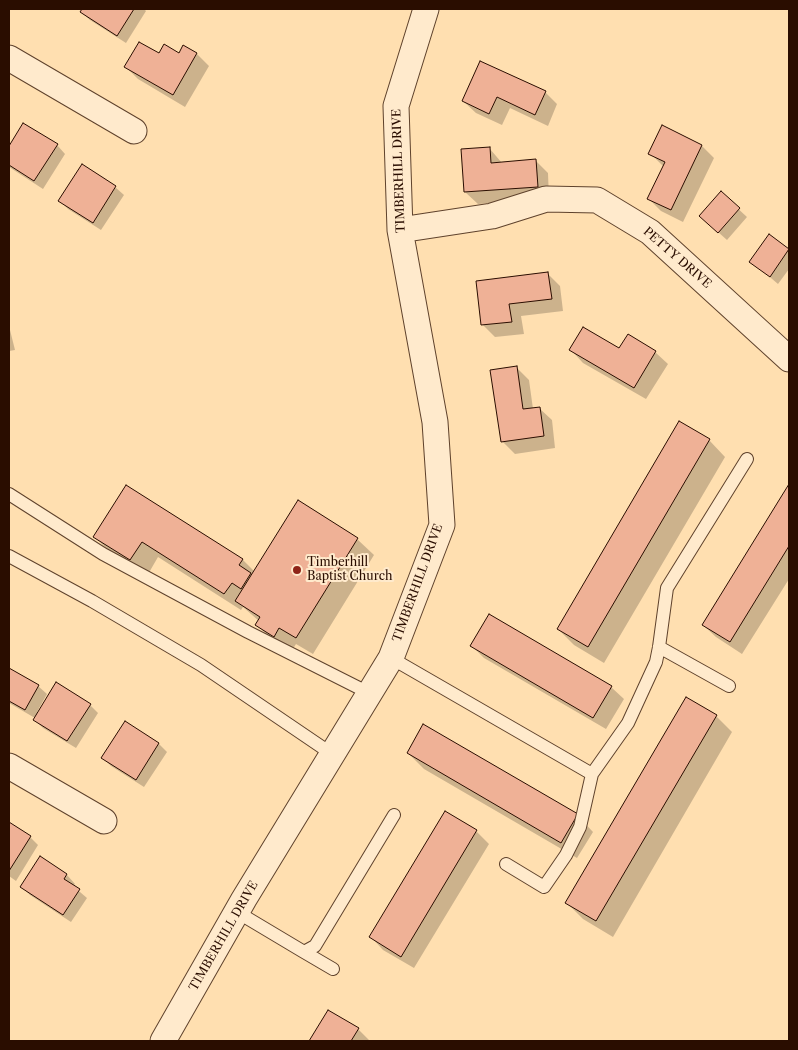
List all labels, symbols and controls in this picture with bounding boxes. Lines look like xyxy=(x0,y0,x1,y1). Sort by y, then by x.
street label: TIMBERHILL DRIVE xyxy=(390,109,408,233)
street label: PETTY DRIVE xyxy=(640,224,714,292)
street label: TIMBERHILL DRIVE xyxy=(390,522,446,644)
place label: Timberhill Baptist Church xyxy=(307,556,392,584)
marker: Timberhill Baptist Church xyxy=(291,564,303,576)
street label: TIMBERHILL DRIVE xyxy=(187,878,261,994)

